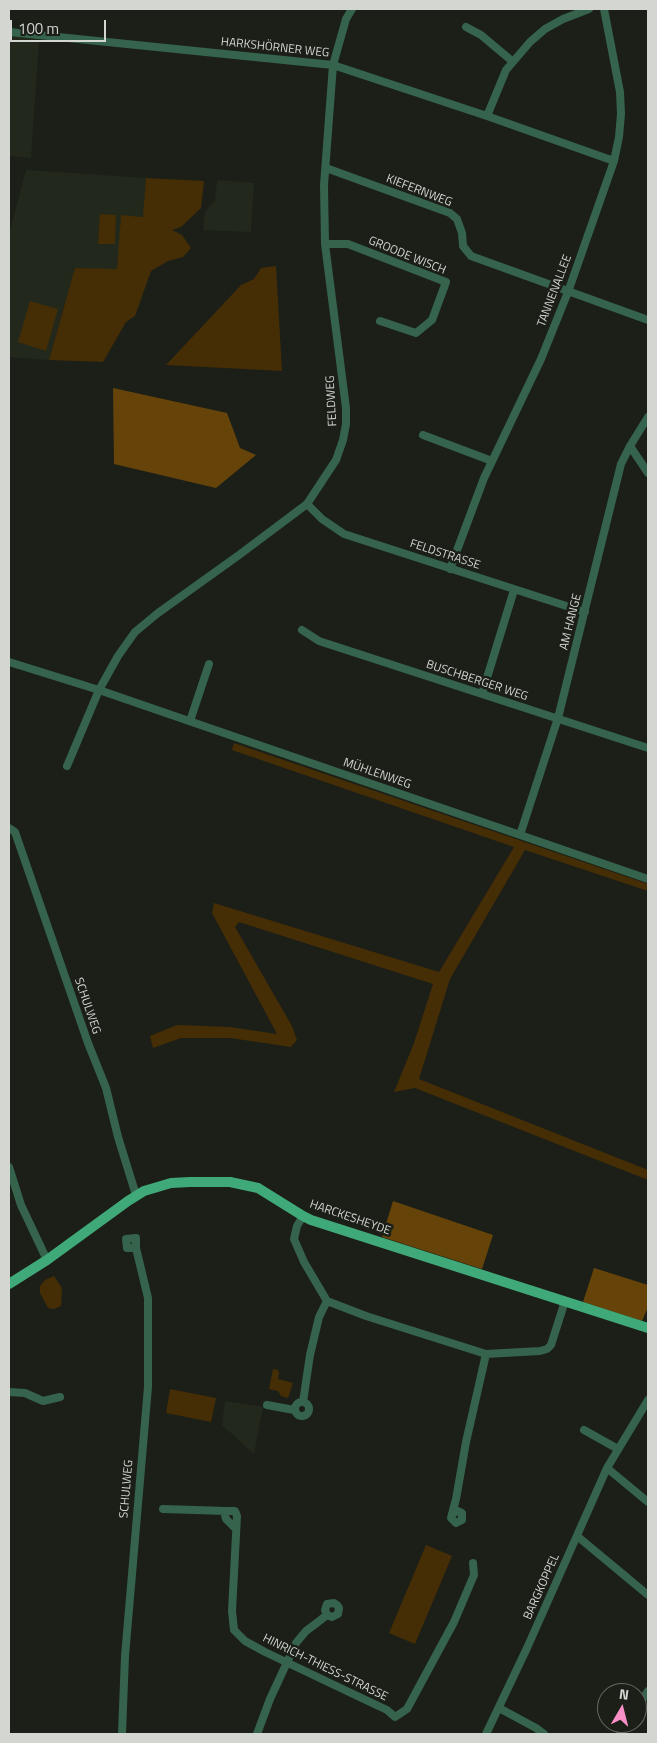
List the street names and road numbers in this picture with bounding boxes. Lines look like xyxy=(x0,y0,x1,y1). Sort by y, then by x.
street label: HARKSHÖRNER WEG xyxy=(220,35,330,61)
street label: KIEFERNWEG xyxy=(384,172,454,210)
street label: GROODE WISCH xyxy=(366,234,448,278)
street label: TANNENALLEE xyxy=(535,253,575,329)
street label: FELDWEG xyxy=(323,375,341,427)
street label: FELDSTRASSE xyxy=(408,537,482,573)
street label: AM HANGE xyxy=(557,592,585,652)
street label: BUSCHBERGER WEG xyxy=(424,658,530,704)
street label: MÜHLENWEG xyxy=(341,756,413,792)
street label: SCHULWEG xyxy=(71,976,103,1036)
street label: HARCKESHEYDE xyxy=(308,1197,392,1239)
street label: SCHULWEG xyxy=(117,1459,137,1519)
street label: BARGKOPPEL xyxy=(521,1552,563,1622)
street label: HINRICH-THIESS-STRASSE xyxy=(260,1631,390,1705)

